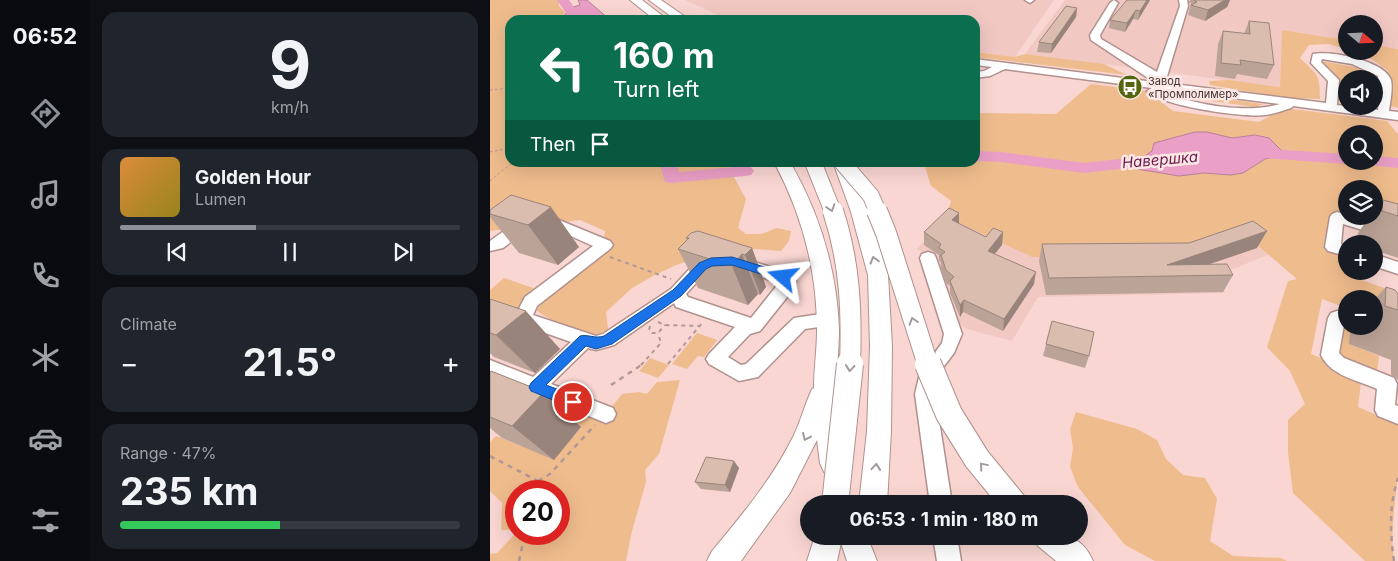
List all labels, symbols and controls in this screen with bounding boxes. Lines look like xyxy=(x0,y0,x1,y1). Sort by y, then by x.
north arrow xyxy=(1338,15,1382,60)
map controls xyxy=(1338,15,1383,335)
text: 06:52 xyxy=(13,23,77,49)
text: 9 xyxy=(269,25,311,104)
text: 160 m xyxy=(613,34,715,76)
icon: left xyxy=(530,35,595,100)
button: sound xyxy=(1338,70,1383,115)
bus stop icon: Завод «Промполимер» xyxy=(1117,74,1143,100)
place label: Завод «Промполимер» xyxy=(1148,74,1238,101)
text: Turn left xyxy=(613,76,699,102)
icon: directions xyxy=(28,96,63,131)
text: km/h xyxy=(271,97,309,117)
button: search xyxy=(1338,125,1383,170)
icon: arrive xyxy=(586,130,614,158)
text: Then xyxy=(530,133,576,156)
water label: Навершка xyxy=(1121,147,1199,172)
text: Golden Hour xyxy=(195,166,311,189)
icon: music xyxy=(28,177,63,212)
button: layers xyxy=(1338,180,1383,225)
text: Lumen xyxy=(195,189,246,209)
one-way arrow xyxy=(825,203,835,211)
button: + xyxy=(1338,235,1383,280)
icon: previous xyxy=(163,238,191,266)
icon: pause xyxy=(276,238,304,266)
icon: next xyxy=(389,238,417,266)
position arrow xyxy=(756,250,808,302)
one-way arrow xyxy=(869,256,880,265)
icon: phone xyxy=(28,258,63,293)
button: − xyxy=(1338,290,1383,335)
text: Climate xyxy=(120,314,177,334)
one-way arrow xyxy=(909,317,919,326)
text: 21.5° xyxy=(243,339,337,385)
icon: climate xyxy=(28,340,63,375)
text: − xyxy=(120,346,139,380)
text: + xyxy=(441,346,460,380)
one-way arrow xyxy=(844,364,855,372)
pin xyxy=(552,381,594,423)
icon: arrive xyxy=(559,388,587,416)
icon: car xyxy=(28,421,63,456)
one-way arrow xyxy=(801,432,812,441)
text: Range · 47% xyxy=(120,443,217,463)
one-way arrow xyxy=(870,463,881,471)
one-way arrow xyxy=(980,463,989,472)
text: 235 km xyxy=(120,468,258,514)
speed limit sign: 20 xyxy=(505,480,570,545)
icon: filters xyxy=(28,503,63,538)
text: 06:53 · 1 min · 180 m xyxy=(850,508,1038,531)

